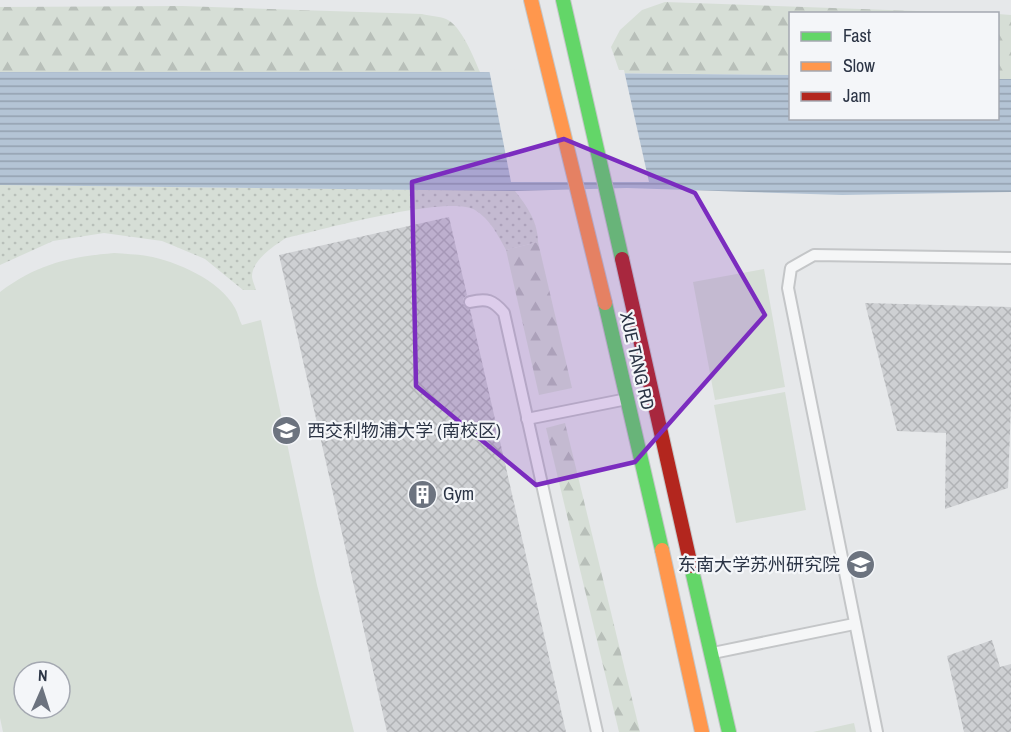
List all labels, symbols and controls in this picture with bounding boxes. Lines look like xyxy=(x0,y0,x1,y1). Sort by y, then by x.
legend xyxy=(789,12,999,120)
text: Fast xyxy=(843,23,871,48)
text: Slow xyxy=(843,53,875,78)
text: Jam xyxy=(843,83,871,108)
street label: XUE TANG RD xyxy=(614,310,661,412)
school or university icon: 西交利物浦大学 (南校区) xyxy=(270,415,302,447)
place label: 西交利物浦大学 (南校区) xyxy=(307,418,501,443)
building icon: Gym xyxy=(406,478,438,510)
place label: Gym xyxy=(443,481,474,506)
school or university icon: 东南大学苏州研究院 xyxy=(845,549,877,581)
place label: 东南大学苏州研究院 xyxy=(678,552,840,577)
north arrow xyxy=(12,660,72,720)
text: N xyxy=(37,664,48,686)

